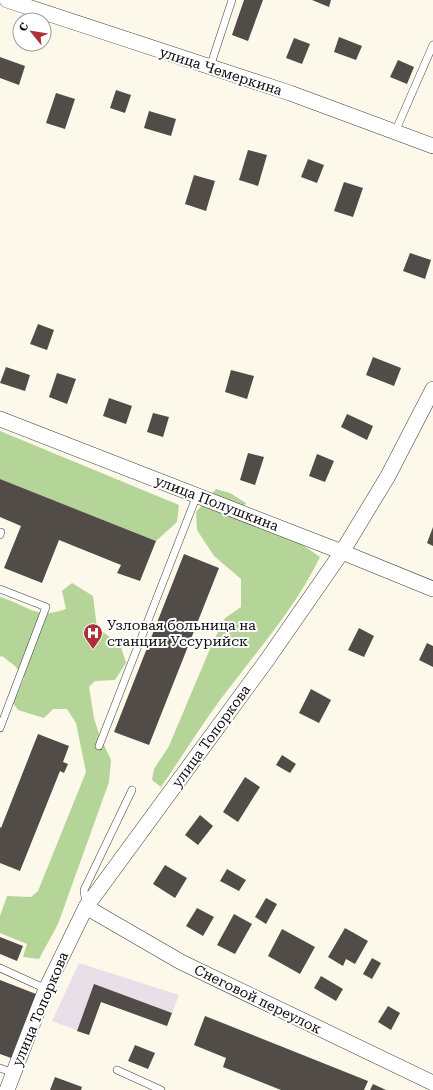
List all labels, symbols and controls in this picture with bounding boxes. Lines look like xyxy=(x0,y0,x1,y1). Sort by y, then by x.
north arrow xyxy=(12,12,52,52)
text: С xyxy=(16,20,31,34)
street label: улица Чемеркина xyxy=(158,44,285,98)
street label: улица Полушкина xyxy=(153,472,281,534)
place label: Узловая больница на станции Уссурийск xyxy=(107,617,256,649)
hospital icon: Узловая больница на станции Уссурийск xyxy=(82,622,104,650)
street label: улица Топоркова xyxy=(169,681,254,790)
street label: улица Топоркова xyxy=(9,949,71,1069)
street label: Снеговой переулок xyxy=(192,961,324,1037)

